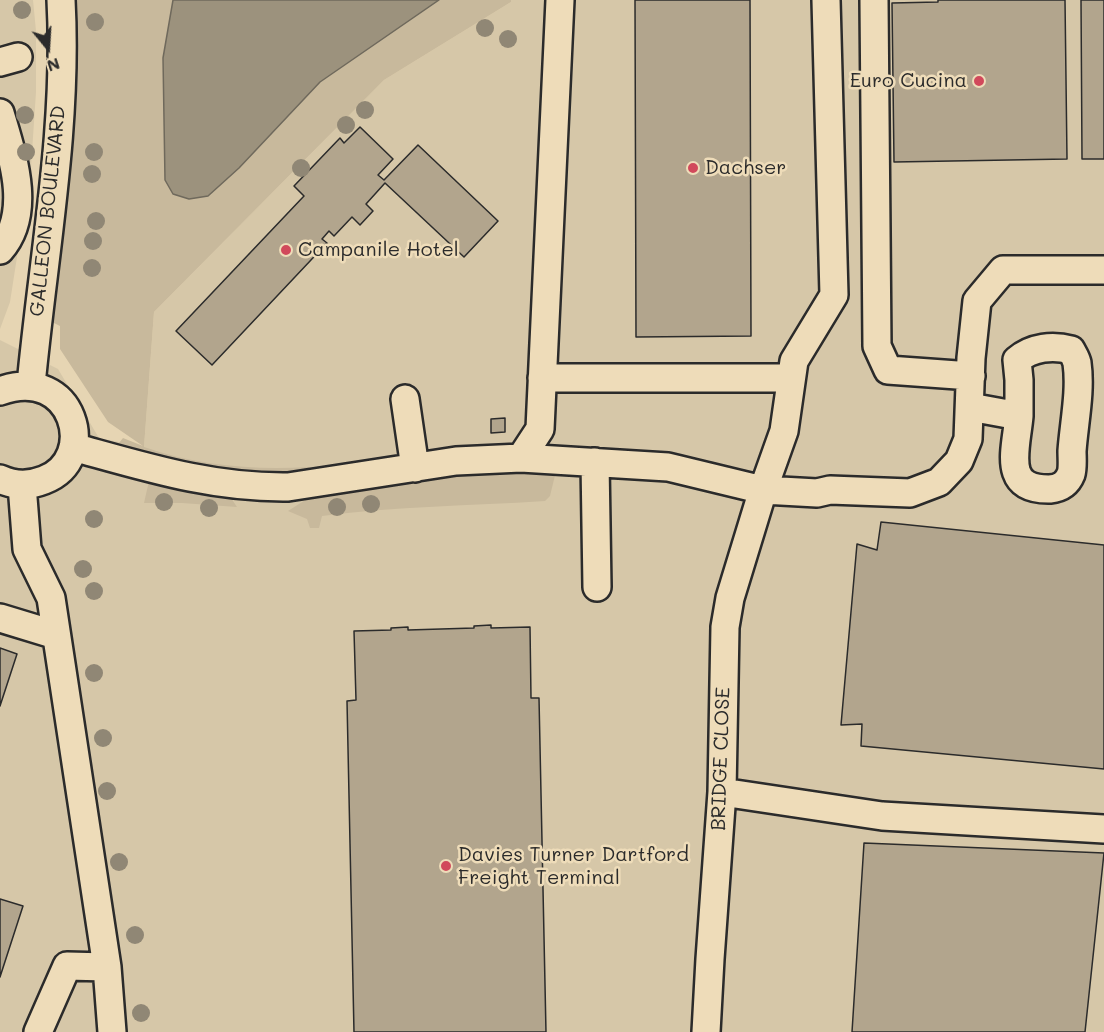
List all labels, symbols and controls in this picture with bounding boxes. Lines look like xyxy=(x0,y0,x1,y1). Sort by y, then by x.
north arrow xyxy=(18,18,78,78)
text: N xyxy=(45,54,63,77)
place label: Euro Cucina xyxy=(850,69,967,93)
marker: Euro Cucina xyxy=(972,74,986,88)
street label: GALLEON BOULEVARD xyxy=(25,104,71,318)
place label: Dachser xyxy=(705,156,786,180)
marker: Dachser xyxy=(686,161,700,175)
place label: Campanile Hotel xyxy=(298,238,459,262)
marker: Campanile Hotel xyxy=(279,243,293,257)
street label: BRIDGE CLOSE xyxy=(706,687,736,831)
place label: Davies Turner Dartford Freight Terminal xyxy=(458,843,689,890)
marker: Davies Turner Dartford Freight Terminal xyxy=(439,859,453,873)

